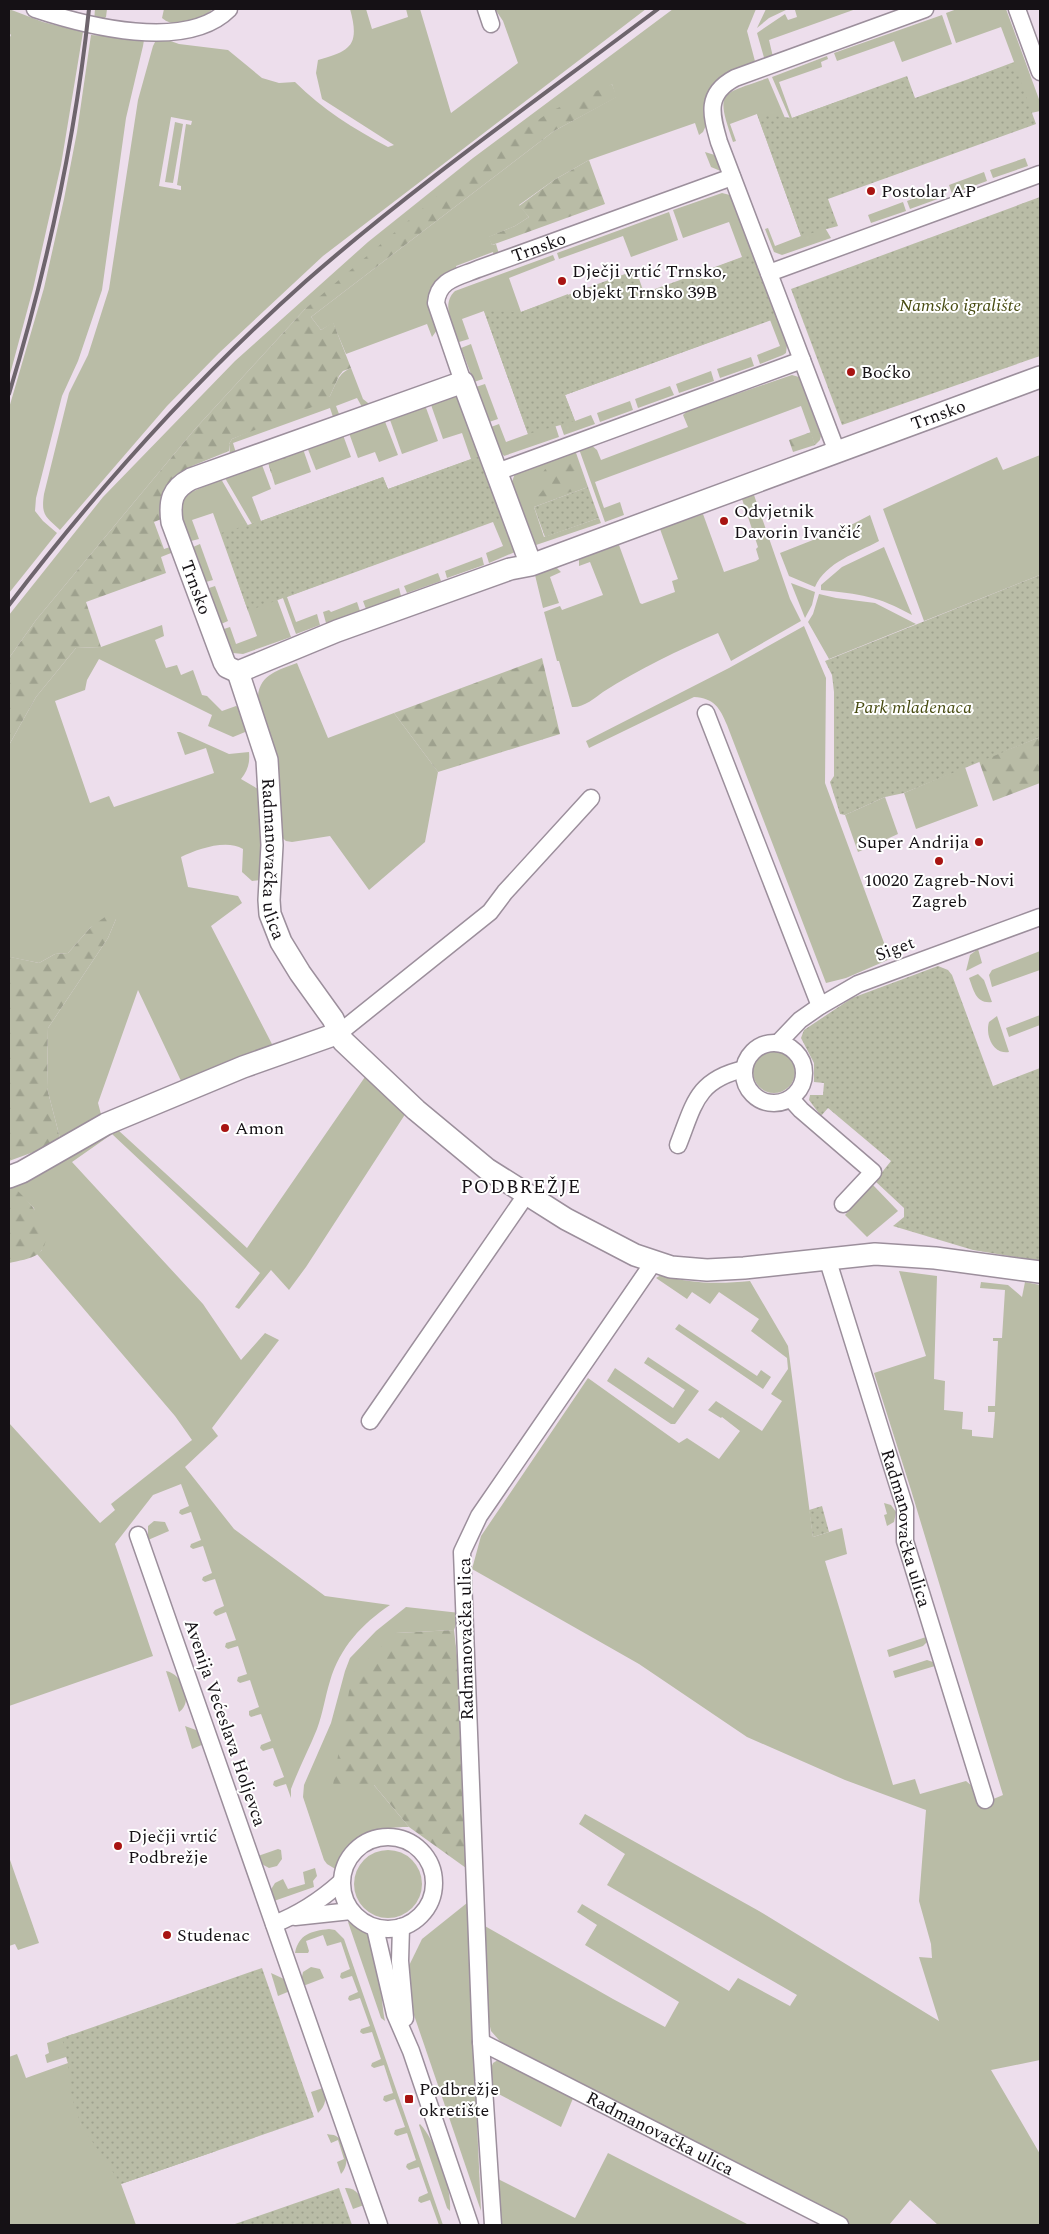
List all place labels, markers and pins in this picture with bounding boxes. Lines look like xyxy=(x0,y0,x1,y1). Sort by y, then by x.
place label: Postolar AP xyxy=(881,178,976,205)
marker: Postolar AP xyxy=(865,185,877,197)
place label: Dječji vrtić Trnsko, objekt Trnsko 39B xyxy=(572,258,726,306)
marker: Dječji vrtić Trnsko, objekt Trnsko 39B xyxy=(556,275,568,287)
place label: Boćko xyxy=(861,359,911,386)
marker: Boćko xyxy=(845,366,857,378)
place label: Odvjetnik Davorin Ivančić xyxy=(734,498,861,546)
marker: Odvjetnik Davorin Ivančić xyxy=(718,515,730,527)
place label: Super Andrija xyxy=(857,829,969,856)
marker: Super Andrija xyxy=(973,836,985,848)
marker: 10020 Zagreb-Novi Zagreb xyxy=(933,855,945,867)
place label: 10020 Zagreb-Novi Zagreb xyxy=(864,867,1014,915)
place label: Amon xyxy=(235,1115,284,1142)
marker: Amon xyxy=(219,1122,231,1134)
place label: Dječji vrtić Podbrežje xyxy=(128,1823,218,1871)
marker: Dječji vrtić Podbrežje xyxy=(112,1840,124,1852)
place label: Studenac xyxy=(177,1922,250,1949)
marker: Studenac xyxy=(161,1929,173,1941)
place label: Podbrežje okretište xyxy=(419,2076,499,2124)
marker: Podbrežje okretište xyxy=(403,2093,415,2105)

